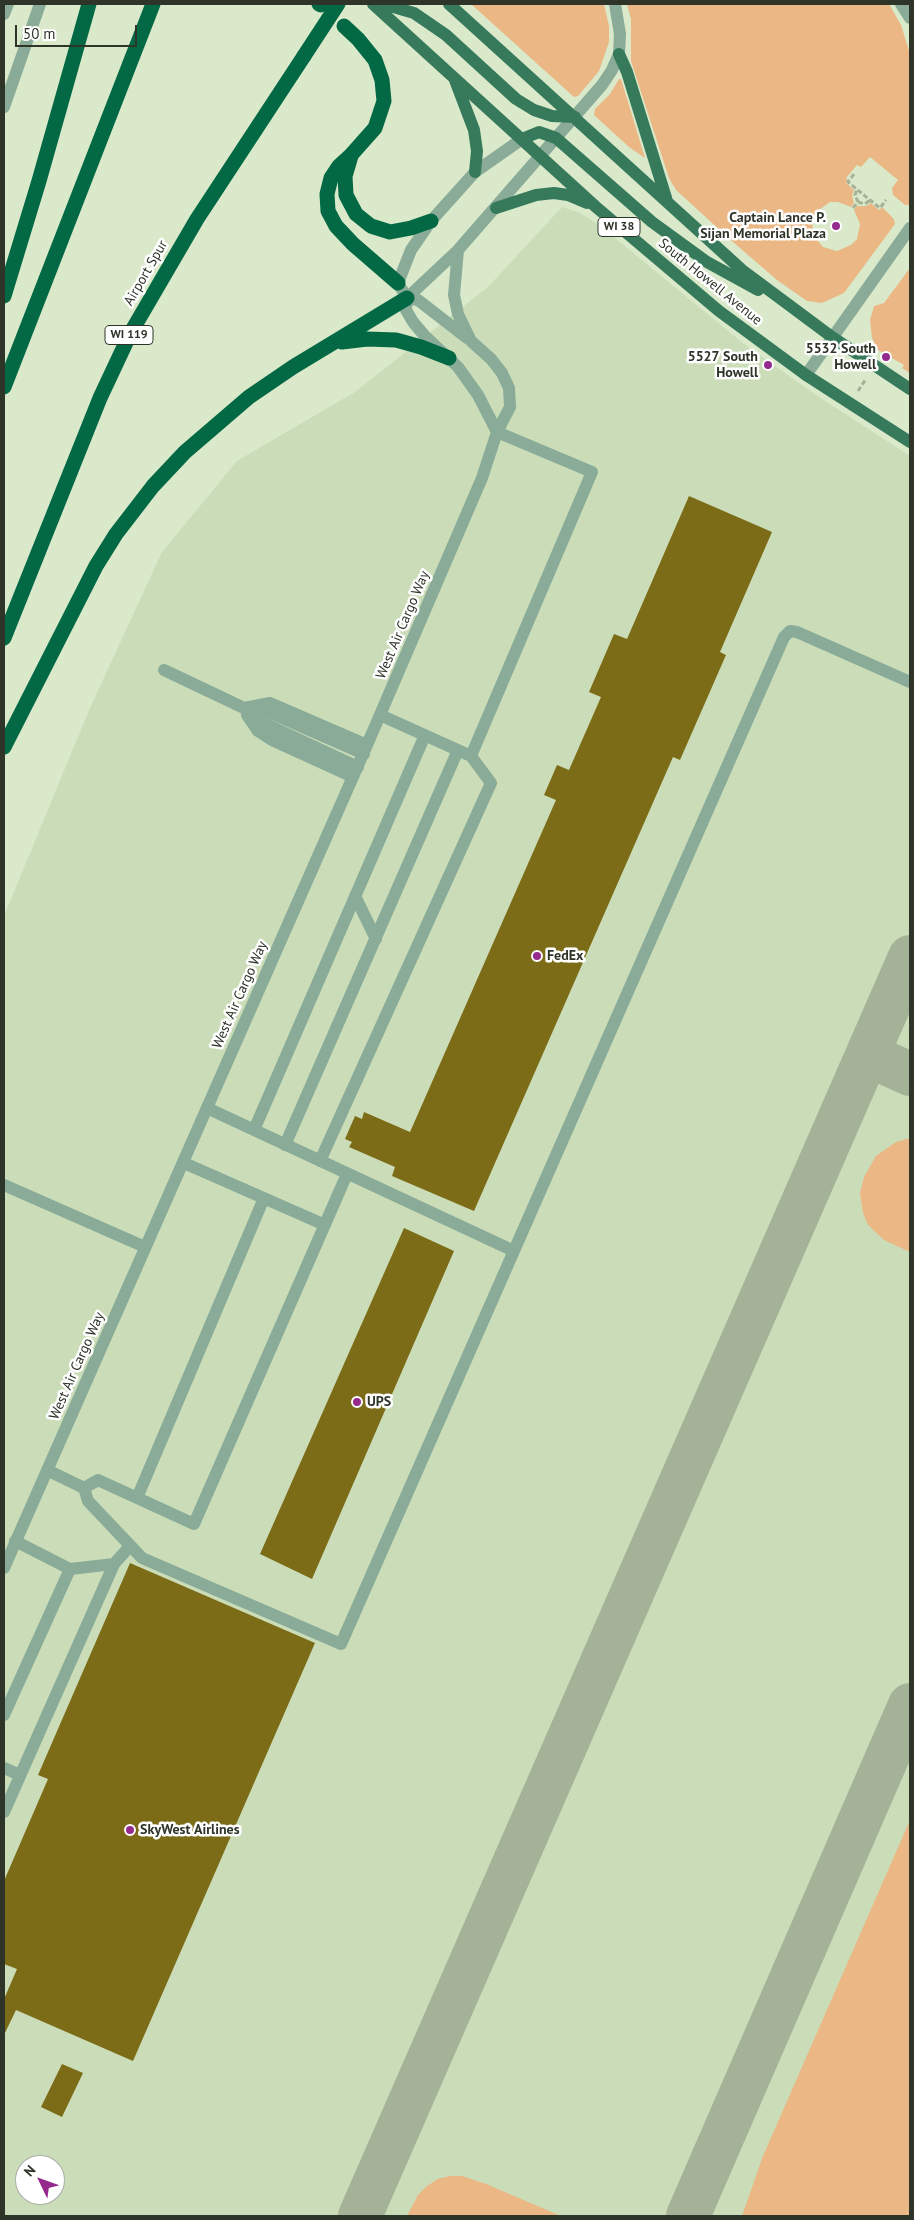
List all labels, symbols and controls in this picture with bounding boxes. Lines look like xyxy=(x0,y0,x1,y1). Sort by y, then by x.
scale bar xyxy=(18,15,140,47)
text: 50 m xyxy=(23,24,56,43)
place label: Captain Lance P. Sijan Memorial Plaza xyxy=(700,210,826,242)
road number: WI 38 xyxy=(598,218,640,236)
marker: Captain Lance P. Sijan Memorial Plaza xyxy=(830,220,842,232)
street label: South Howell Avenue xyxy=(655,235,765,329)
street label: Airport Spur xyxy=(121,237,171,309)
road number: WI 119 xyxy=(105,326,153,344)
place label: 5532 South Howell xyxy=(806,341,876,374)
place label: 5527 South Howell xyxy=(688,349,758,382)
marker: 5532 South Howell xyxy=(880,351,892,363)
marker: 5527 South Howell xyxy=(762,359,774,371)
street label: West Air Cargo Way xyxy=(373,568,433,682)
street label: West Air Cargo Way xyxy=(209,939,271,1051)
place label: FedEx xyxy=(547,948,583,964)
marker: FedEx xyxy=(531,950,543,962)
street label: West Air Cargo Way xyxy=(46,1310,108,1422)
place label: UPS xyxy=(367,1394,391,1410)
marker: UPS xyxy=(351,1396,363,1408)
place label: SkyWest Airlines xyxy=(140,1822,240,1838)
marker: SkyWest Airlines xyxy=(124,1824,136,1836)
north arrow xyxy=(15,2155,65,2205)
text: N xyxy=(20,2161,39,2180)

